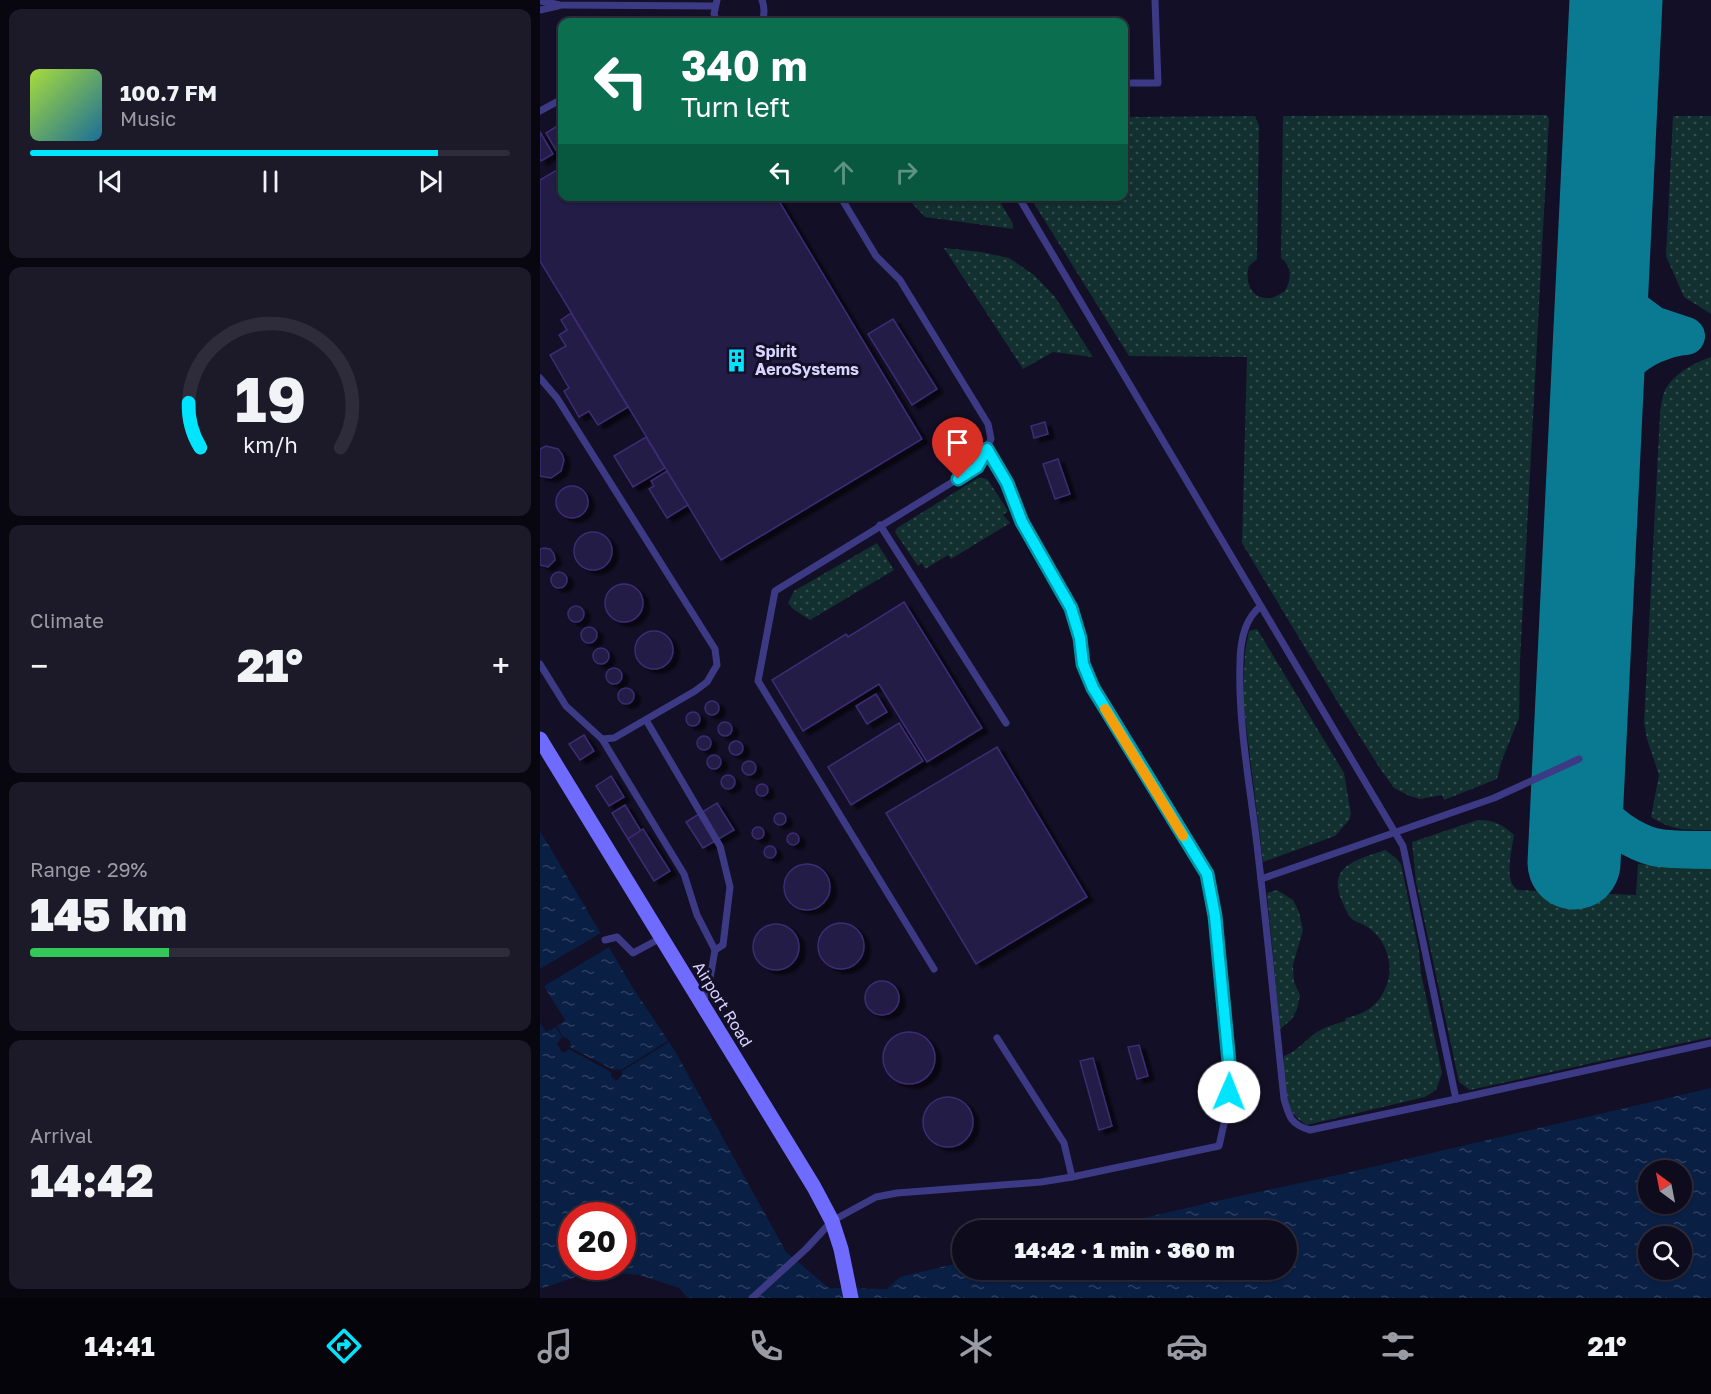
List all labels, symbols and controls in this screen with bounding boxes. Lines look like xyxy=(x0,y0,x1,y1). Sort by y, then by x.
text: 340 m xyxy=(681,40,807,90)
icon: left xyxy=(582,42,660,120)
text: 100.7 FM xyxy=(120,79,217,106)
text: Turn left xyxy=(681,91,790,123)
text: Music xyxy=(120,106,176,130)
icon: left xyxy=(764,156,797,189)
icon: ahead xyxy=(827,156,860,189)
icon: right xyxy=(890,156,923,189)
icon: previous xyxy=(94,165,127,198)
icon: pause xyxy=(254,165,287,198)
icon: next xyxy=(414,165,447,198)
place label: Spirit AeroSystems xyxy=(755,341,859,379)
building icon: Spirit AeroSystems xyxy=(724,347,750,373)
text: 19 xyxy=(234,361,306,436)
pin xyxy=(932,417,983,479)
icon: arrive xyxy=(941,426,974,459)
text: km/h xyxy=(243,433,297,459)
text: Climate xyxy=(30,608,104,632)
text: 21° xyxy=(237,638,303,692)
text: − xyxy=(30,646,48,685)
text: + xyxy=(492,646,510,685)
text: Range · 29% xyxy=(30,857,147,881)
text: 145 km xyxy=(30,887,187,941)
street label: Airport Road xyxy=(689,958,757,1050)
position arrow xyxy=(1197,1060,1261,1124)
text: Arrival xyxy=(30,1123,93,1147)
text: 14:42 xyxy=(30,1153,154,1207)
north arrow xyxy=(1638,1160,1692,1214)
map controls xyxy=(1638,1160,1692,1280)
speed limit sign: 20 xyxy=(558,1202,636,1280)
button: search xyxy=(1638,1226,1692,1280)
text: 14:42 · 1 min · 360 m xyxy=(1014,1236,1235,1263)
icon: directions xyxy=(323,1325,365,1367)
icon: music xyxy=(534,1325,576,1367)
icon: phone xyxy=(745,1325,787,1367)
icon: climate xyxy=(955,1325,997,1367)
icon: car xyxy=(1166,1325,1208,1367)
icon: filters xyxy=(1377,1325,1419,1367)
text: 14:41 xyxy=(84,1330,155,1362)
text: 21° xyxy=(1587,1330,1627,1362)

